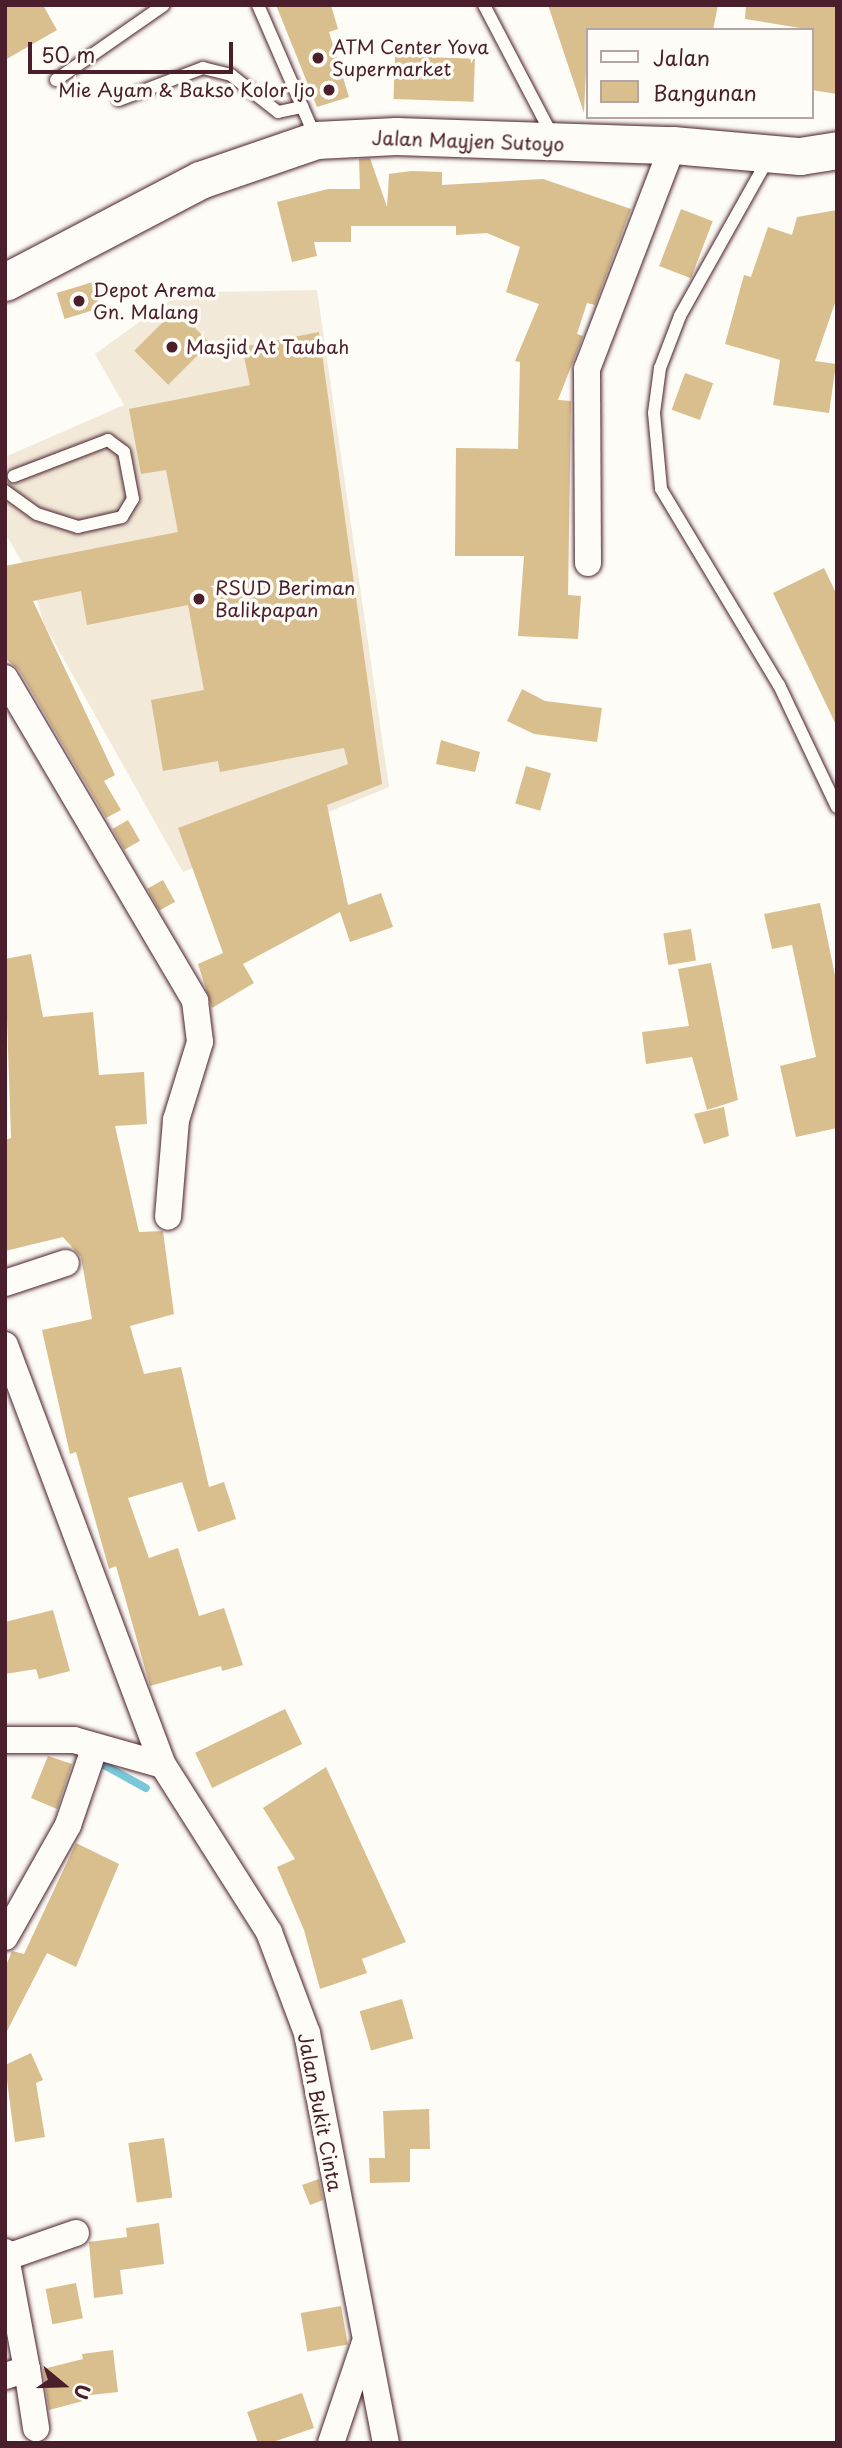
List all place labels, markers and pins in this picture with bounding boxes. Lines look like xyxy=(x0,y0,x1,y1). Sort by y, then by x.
place label: ATM Center Yova Supermarket xyxy=(332,36,493,80)
marker: ATM Center Yova Supermarket xyxy=(310,50,326,66)
place label: Mie Ayam & Bakso Kolor Ijo xyxy=(54,79,315,101)
marker: Mie Ayam & Bakso Kolor Ijo xyxy=(321,82,337,98)
place label: Depot Arema Gn. Malang xyxy=(93,279,218,323)
marker: Depot Arema Gn. Malang xyxy=(71,293,87,309)
place label: Masjid At Taubah xyxy=(186,336,349,358)
marker: Masjid At Taubah xyxy=(164,339,180,355)
place label: RSUD Beriman Balikpapan xyxy=(215,577,354,621)
marker: RSUD Beriman Balikpapan xyxy=(189,589,209,609)

